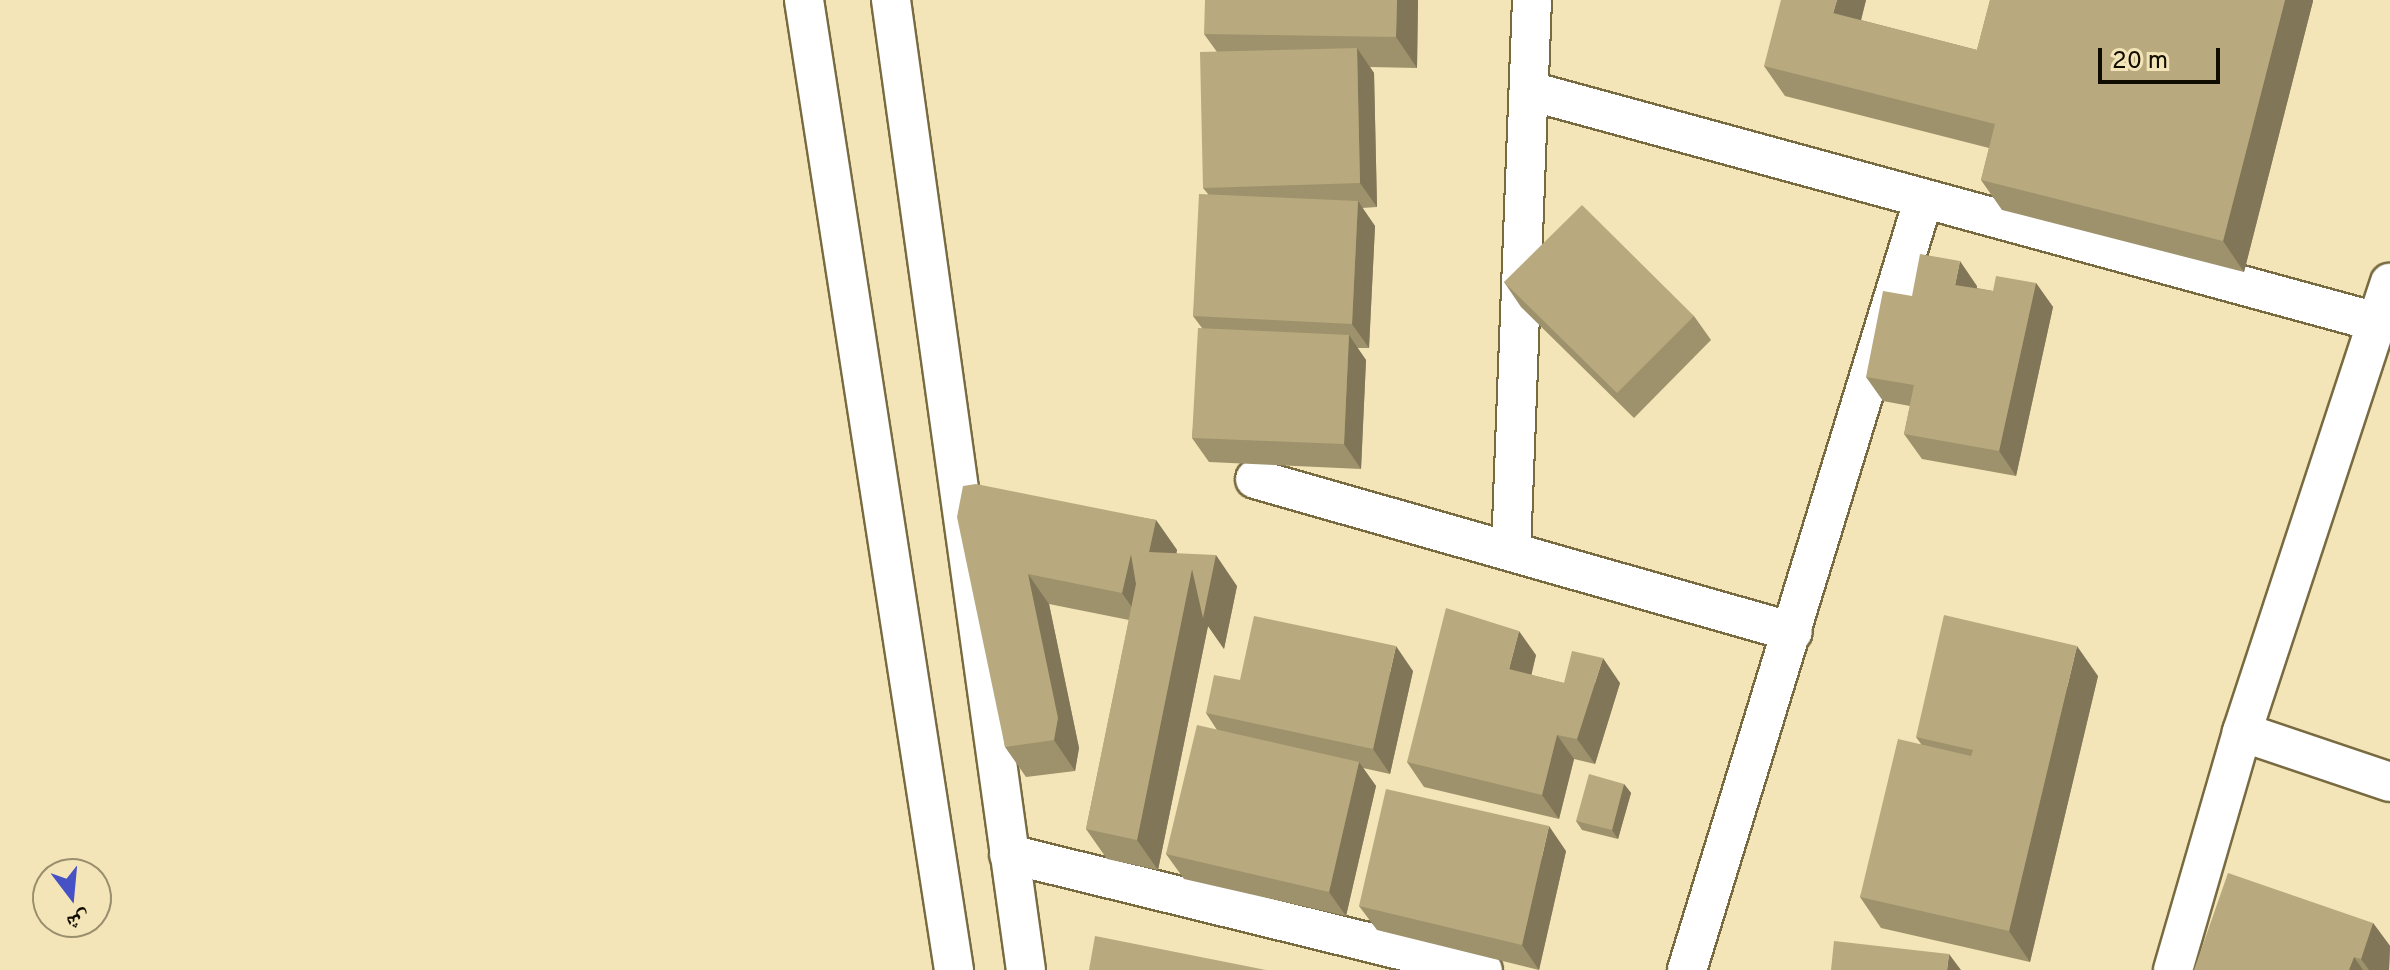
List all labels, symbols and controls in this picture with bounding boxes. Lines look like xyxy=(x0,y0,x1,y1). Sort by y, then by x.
scale bar xyxy=(2102,32,2224,82)
text: 20 m xyxy=(2112,47,2168,77)
north arrow xyxy=(32,858,112,938)
text: ش xyxy=(63,903,93,936)

